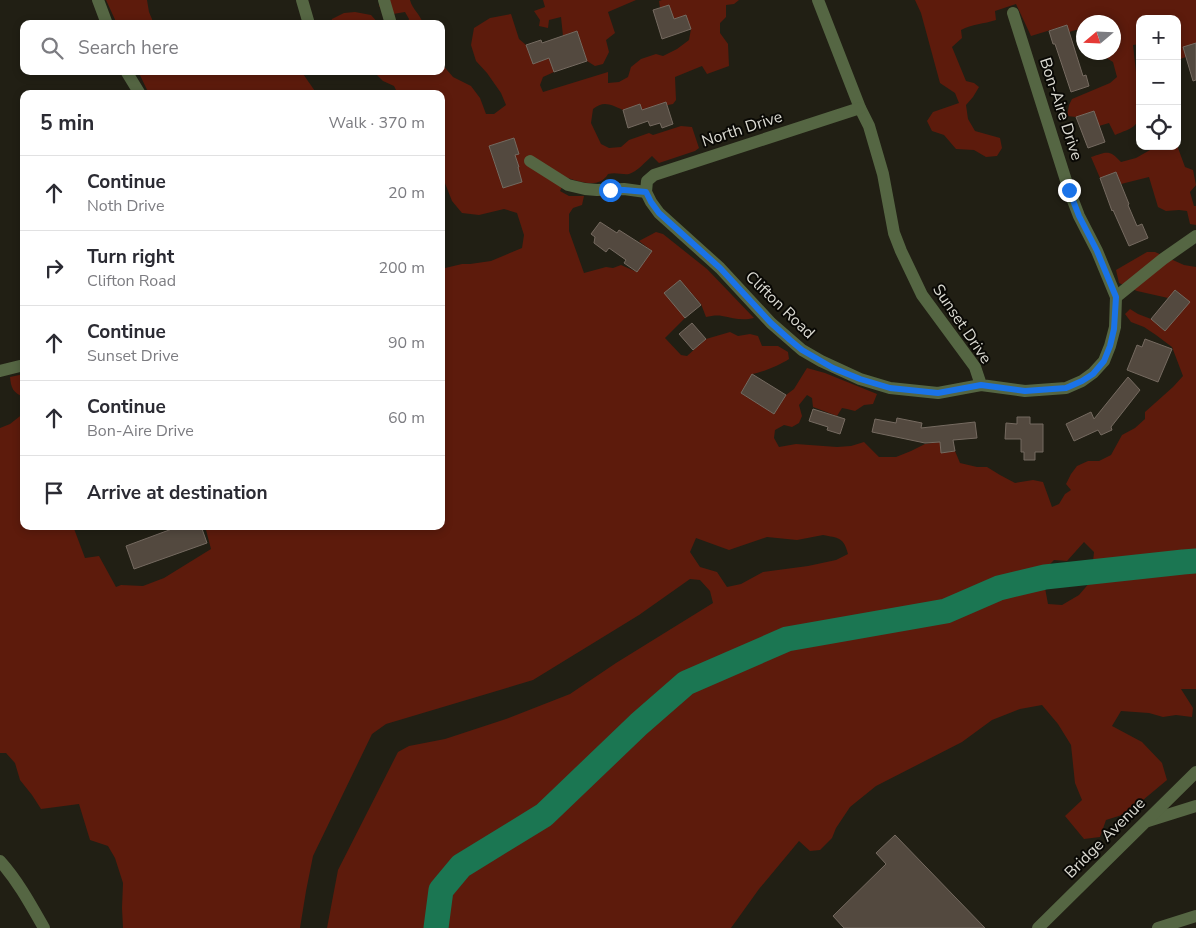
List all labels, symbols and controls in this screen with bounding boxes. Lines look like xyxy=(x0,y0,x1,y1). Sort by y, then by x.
north arrow xyxy=(1076,15,1121,60)
map controls xyxy=(1136,15,1181,150)
button: + xyxy=(1136,15,1181,60)
search box xyxy=(20,20,445,75)
icon: search xyxy=(38,34,66,62)
text: Search here xyxy=(78,35,179,61)
street label: Bon-Aire Drive xyxy=(1034,55,1088,163)
button: − xyxy=(1136,60,1181,105)
button: locate xyxy=(1136,105,1181,150)
street label: North Drive xyxy=(699,106,785,152)
text: 5 min xyxy=(40,109,94,137)
text: Walk · 370 m xyxy=(329,112,425,134)
text: Continue xyxy=(87,169,166,195)
icon: ahead xyxy=(40,179,68,207)
route start xyxy=(599,179,622,202)
route end xyxy=(1058,179,1081,202)
text: 20 m xyxy=(388,182,425,204)
text: Noth Drive xyxy=(87,195,164,217)
text: Turn right xyxy=(87,244,174,270)
icon: right xyxy=(40,254,68,282)
text: 200 m xyxy=(378,257,425,279)
street label: Clifton Road xyxy=(740,266,820,344)
text: Clifton Road xyxy=(87,270,176,292)
street label: Sunset Drive xyxy=(927,280,997,368)
text: Continue xyxy=(87,319,166,345)
icon: ahead xyxy=(40,329,68,357)
text: 90 m xyxy=(388,332,425,354)
text: Sunset Drive xyxy=(87,345,179,367)
text: Continue xyxy=(87,394,166,420)
icon: ahead xyxy=(40,404,68,432)
text: 60 m xyxy=(388,407,425,429)
text: Bon-Aire Drive xyxy=(87,420,194,442)
icon: arrive xyxy=(40,479,68,507)
text: Arrive at destination xyxy=(87,480,268,506)
street label: Bridge Avenue xyxy=(1060,793,1150,883)

